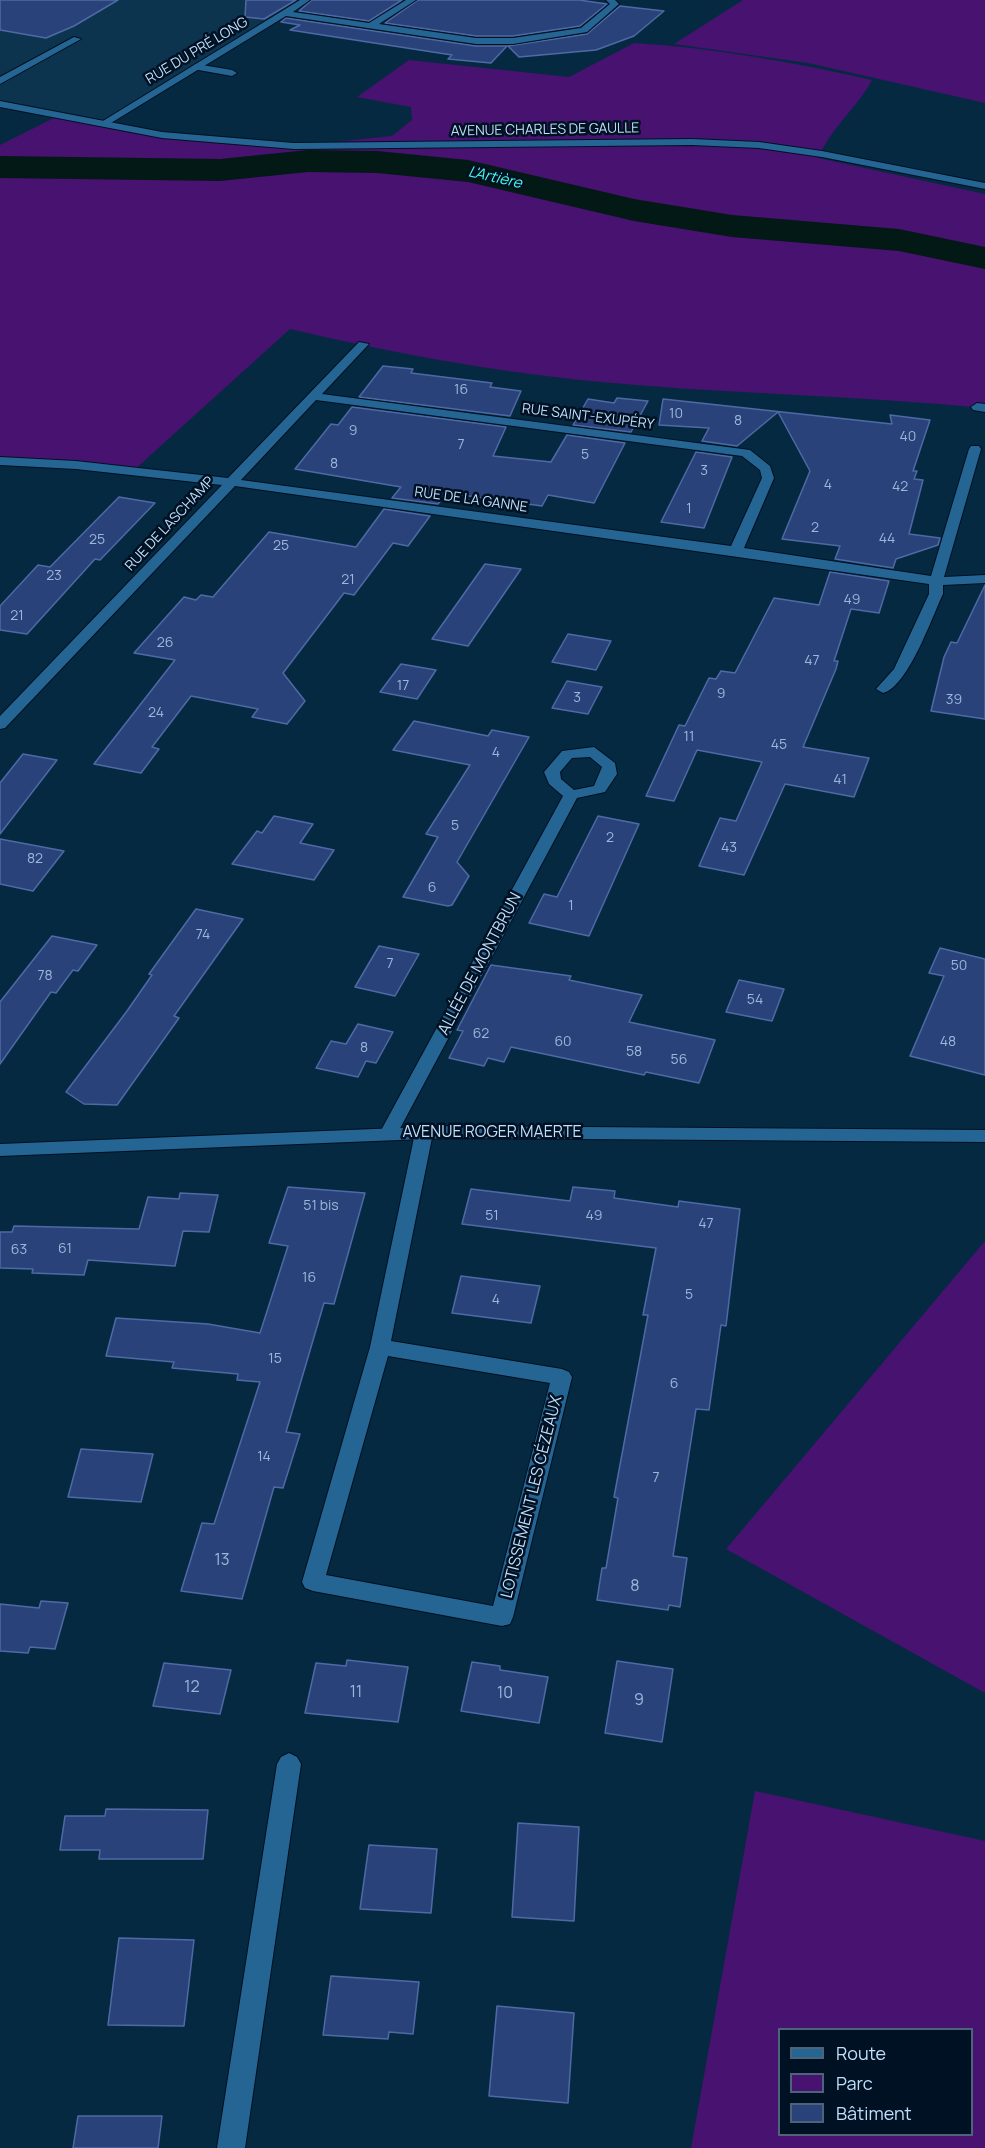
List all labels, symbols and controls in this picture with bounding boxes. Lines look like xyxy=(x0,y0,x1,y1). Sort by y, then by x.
street label: RUE DU PRÉ LONG xyxy=(143,14,251,88)
street label: AVENUE CHARLES DE GAULLE xyxy=(451,120,639,140)
water label: L'Artière xyxy=(466,163,524,193)
house number: 16 xyxy=(454,382,468,398)
street label: RUE SAINT-EXUPÉRY xyxy=(521,401,655,433)
house number: 10 xyxy=(669,406,683,422)
house number: 8 xyxy=(734,413,742,429)
house number: 9 xyxy=(349,423,357,439)
house number: 40 xyxy=(900,429,916,445)
house number: 7 xyxy=(457,437,465,453)
house number: 5 xyxy=(581,447,589,463)
house number: 8 xyxy=(330,456,338,472)
house number: 3 xyxy=(700,463,708,479)
street label: RUE DE LASCHAMP xyxy=(122,473,218,575)
house number: 4 xyxy=(824,477,832,493)
house number: 42 xyxy=(892,479,908,495)
street label: RUE DE LA GANNE xyxy=(413,484,529,516)
house number: 1 xyxy=(686,501,692,517)
house number: 2 xyxy=(811,520,819,536)
house number: 44 xyxy=(879,531,895,547)
house number: 25 xyxy=(89,532,105,548)
house number: 25 xyxy=(273,538,289,554)
house number: 23 xyxy=(46,568,62,584)
house number: 21 xyxy=(341,572,355,588)
house number: 49 xyxy=(844,592,860,608)
house number: 21 xyxy=(10,608,24,624)
house number: 26 xyxy=(157,635,173,651)
house number: 47 xyxy=(804,653,820,669)
house number: 17 xyxy=(397,678,409,694)
house number: 9 xyxy=(717,686,725,702)
house number: 3 xyxy=(573,690,581,706)
house number: 39 xyxy=(946,692,962,708)
house number: 24 xyxy=(148,705,164,721)
house number: 11 xyxy=(684,729,694,745)
house number: 45 xyxy=(771,737,787,753)
house number: 4 xyxy=(492,745,500,761)
house number: 41 xyxy=(833,772,847,788)
house number: 5 xyxy=(451,818,459,834)
house number: 2 xyxy=(606,830,614,846)
house number: 43 xyxy=(721,840,737,856)
house number: 82 xyxy=(27,851,43,867)
house number: 6 xyxy=(428,880,436,896)
street label: ALLÉE DE MONTBRUN xyxy=(434,889,526,1039)
house number: 1 xyxy=(568,898,574,914)
house number: 74 xyxy=(196,927,210,943)
house number: 7 xyxy=(386,956,394,972)
house number: 50 xyxy=(951,958,967,974)
house number: 78 xyxy=(37,968,53,984)
house number: 54 xyxy=(747,992,763,1008)
house number: 62 xyxy=(473,1026,489,1042)
house number: 60 xyxy=(554,1034,572,1050)
house number: 48 xyxy=(940,1034,956,1050)
house number: 8 xyxy=(360,1040,368,1056)
house number: 58 xyxy=(626,1044,642,1060)
house number: 56 xyxy=(671,1052,687,1068)
street label: AVENUE ROGER MAERTE xyxy=(402,1123,582,1143)
house number: 51 bis xyxy=(303,1198,339,1214)
house number: 51 xyxy=(485,1208,499,1224)
house number: 49 xyxy=(586,1208,602,1224)
house number: 47 xyxy=(698,1216,714,1232)
house number: 61 xyxy=(58,1241,72,1257)
house number: 63 xyxy=(11,1242,27,1258)
house number: 16 xyxy=(302,1270,316,1286)
house number: 5 xyxy=(685,1287,693,1303)
house number: 4 xyxy=(492,1292,500,1308)
house number: 15 xyxy=(268,1351,282,1367)
house number: 6 xyxy=(670,1376,678,1392)
street label: LOTISSEMENT LES CÉZEAUX xyxy=(498,1394,566,1600)
house number: 14 xyxy=(257,1449,271,1465)
house number: 7 xyxy=(652,1470,660,1486)
house number: 13 xyxy=(214,1551,230,1571)
house number: 8 xyxy=(630,1577,640,1597)
house number: 12 xyxy=(184,1678,200,1698)
house number: 11 xyxy=(350,1683,362,1703)
house number: 10 xyxy=(497,1684,513,1704)
house number: 9 xyxy=(634,1691,644,1711)
legend xyxy=(778,2028,973,2136)
text: Route xyxy=(836,2041,886,2065)
text: Parc xyxy=(836,2071,873,2095)
text: Bâtiment xyxy=(836,2101,912,2125)

